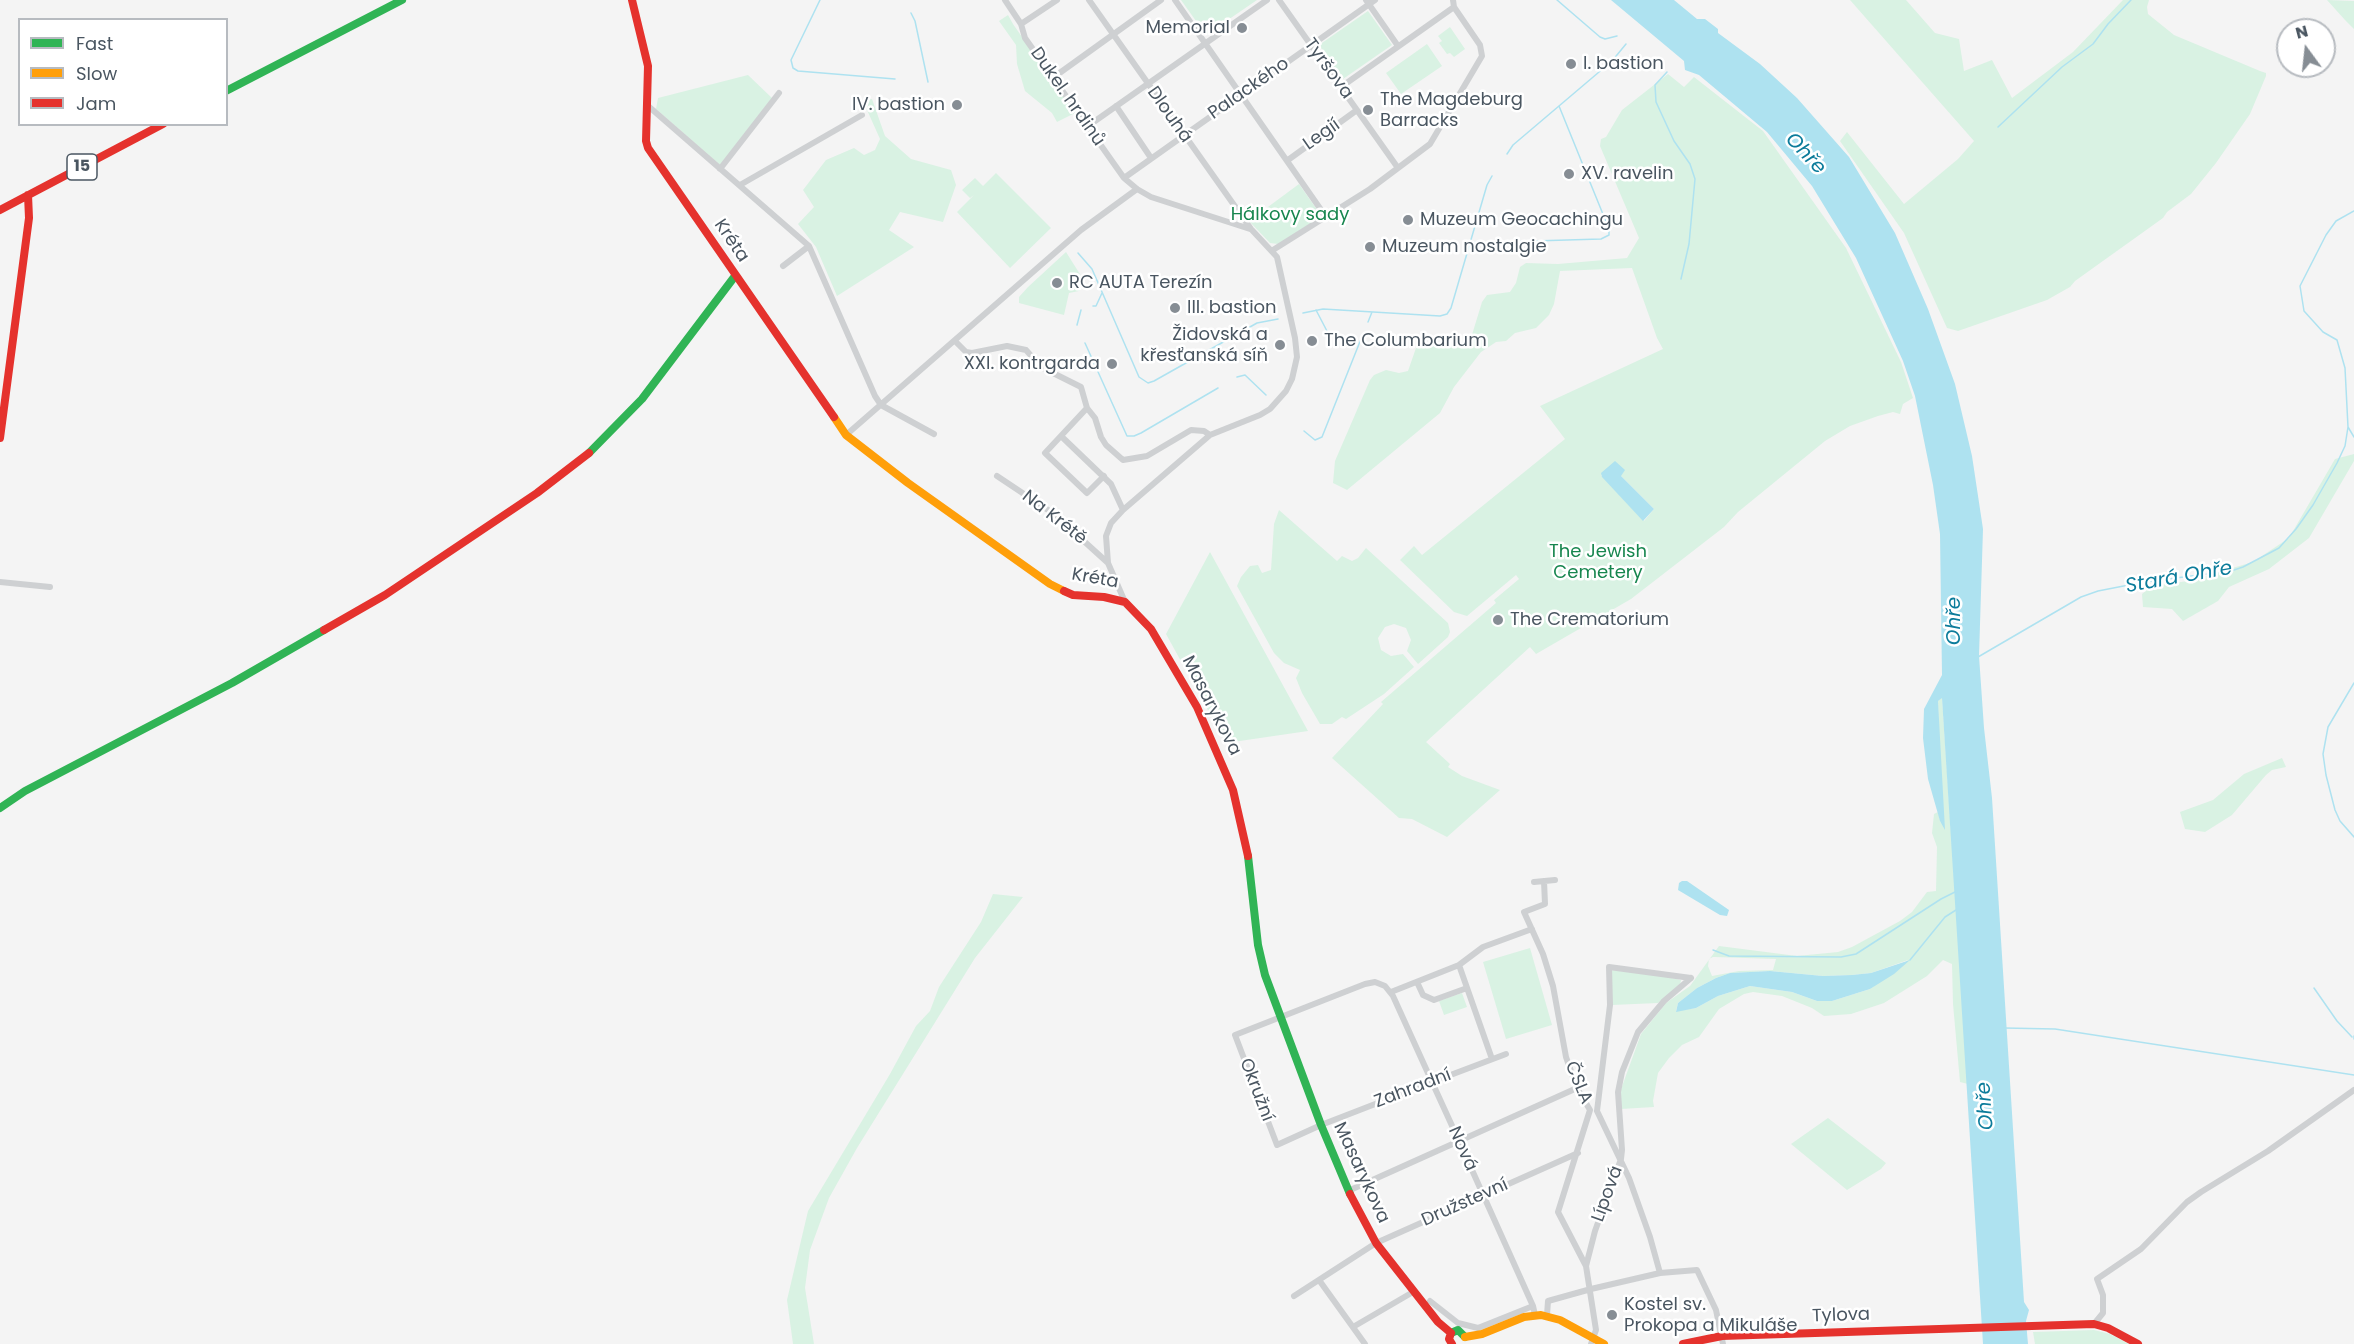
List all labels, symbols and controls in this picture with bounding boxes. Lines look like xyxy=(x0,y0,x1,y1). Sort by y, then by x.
place label: Memorial xyxy=(1146,17,1230,39)
legend xyxy=(18,18,228,126)
north arrow xyxy=(2276,18,2336,78)
text: N xyxy=(2293,19,2311,45)
marker: Memorial xyxy=(1235,21,1249,35)
text: Fast xyxy=(76,31,113,56)
street label: Tyršova xyxy=(1299,34,1357,104)
street label: Dukel. hrdinů xyxy=(1025,43,1109,151)
street label: Palackého xyxy=(1204,53,1294,125)
place label: I. bastion xyxy=(1583,53,1664,75)
marker: I. bastion xyxy=(1564,57,1578,71)
text: Slow xyxy=(76,61,117,86)
street label: Dlouhá xyxy=(1142,83,1196,147)
place label: The Magdeburg Barracks xyxy=(1380,89,1523,132)
text: Jam xyxy=(76,91,116,116)
place label: IV. bastion xyxy=(852,94,945,116)
marker: IV. bastion xyxy=(950,98,964,112)
marker: The Magdeburg Barracks xyxy=(1361,103,1375,117)
street label: Legií xyxy=(1299,115,1345,155)
water label: Ohře xyxy=(1780,128,1830,180)
road number: 15 xyxy=(67,154,97,180)
place label: XV. ravelin xyxy=(1581,163,1673,185)
marker: XV. ravelin xyxy=(1562,167,1576,181)
park label: Hálkovy sady xyxy=(1231,204,1349,226)
place label: Muzeum Geocachingu xyxy=(1420,209,1623,231)
marker: Muzeum Geocachingu xyxy=(1401,213,1415,227)
street label: Kréta xyxy=(709,215,753,267)
place label: Muzeum nostalgie xyxy=(1382,236,1547,258)
marker: Muzeum nostalgie xyxy=(1363,240,1377,254)
place label: RC AUTA Terezín xyxy=(1069,272,1213,294)
marker: RC AUTA Terezín xyxy=(1050,276,1064,290)
place label: III. bastion xyxy=(1187,297,1277,319)
marker: III. bastion xyxy=(1168,301,1182,315)
place label: Židovská a křesťanská síň xyxy=(1140,324,1268,366)
place label: The Columbarium xyxy=(1324,330,1487,352)
marker: The Columbarium xyxy=(1305,334,1319,348)
marker: Židovská a křesťanská síň xyxy=(1273,338,1287,352)
place label: XXI. kontrgarda xyxy=(964,353,1100,375)
marker: XXI. kontrgarda xyxy=(1105,357,1119,371)
street label: Na Krétě xyxy=(1017,486,1091,550)
park label: The Jewish Cemetery xyxy=(1549,541,1647,584)
water label: Stará Ohře xyxy=(2124,557,2234,599)
street label: Kréta xyxy=(1070,564,1120,594)
water label: Ohře xyxy=(1943,597,1967,645)
place label: The Crematorium xyxy=(1510,609,1669,631)
marker: The Crematorium xyxy=(1491,613,1505,627)
street label: Masarykova xyxy=(1177,652,1245,760)
street label: Okružní xyxy=(1234,1055,1278,1125)
street label: ČSLA xyxy=(1559,1058,1597,1108)
street label: Zahradní xyxy=(1372,1065,1454,1113)
water label: Ohře xyxy=(1972,1081,2000,1131)
street label: Masarykova xyxy=(1328,1119,1394,1227)
street label: Nová xyxy=(1443,1123,1481,1175)
street label: Lípová xyxy=(1588,1163,1628,1225)
street label: Družstevní xyxy=(1418,1174,1512,1232)
place label: Kostel sv. Prokopa a Mikuláše xyxy=(1624,1294,1797,1336)
street label: Tylova xyxy=(1812,1304,1870,1328)
marker: Kostel sv. Prokopa a Mikuláše xyxy=(1605,1308,1619,1322)

